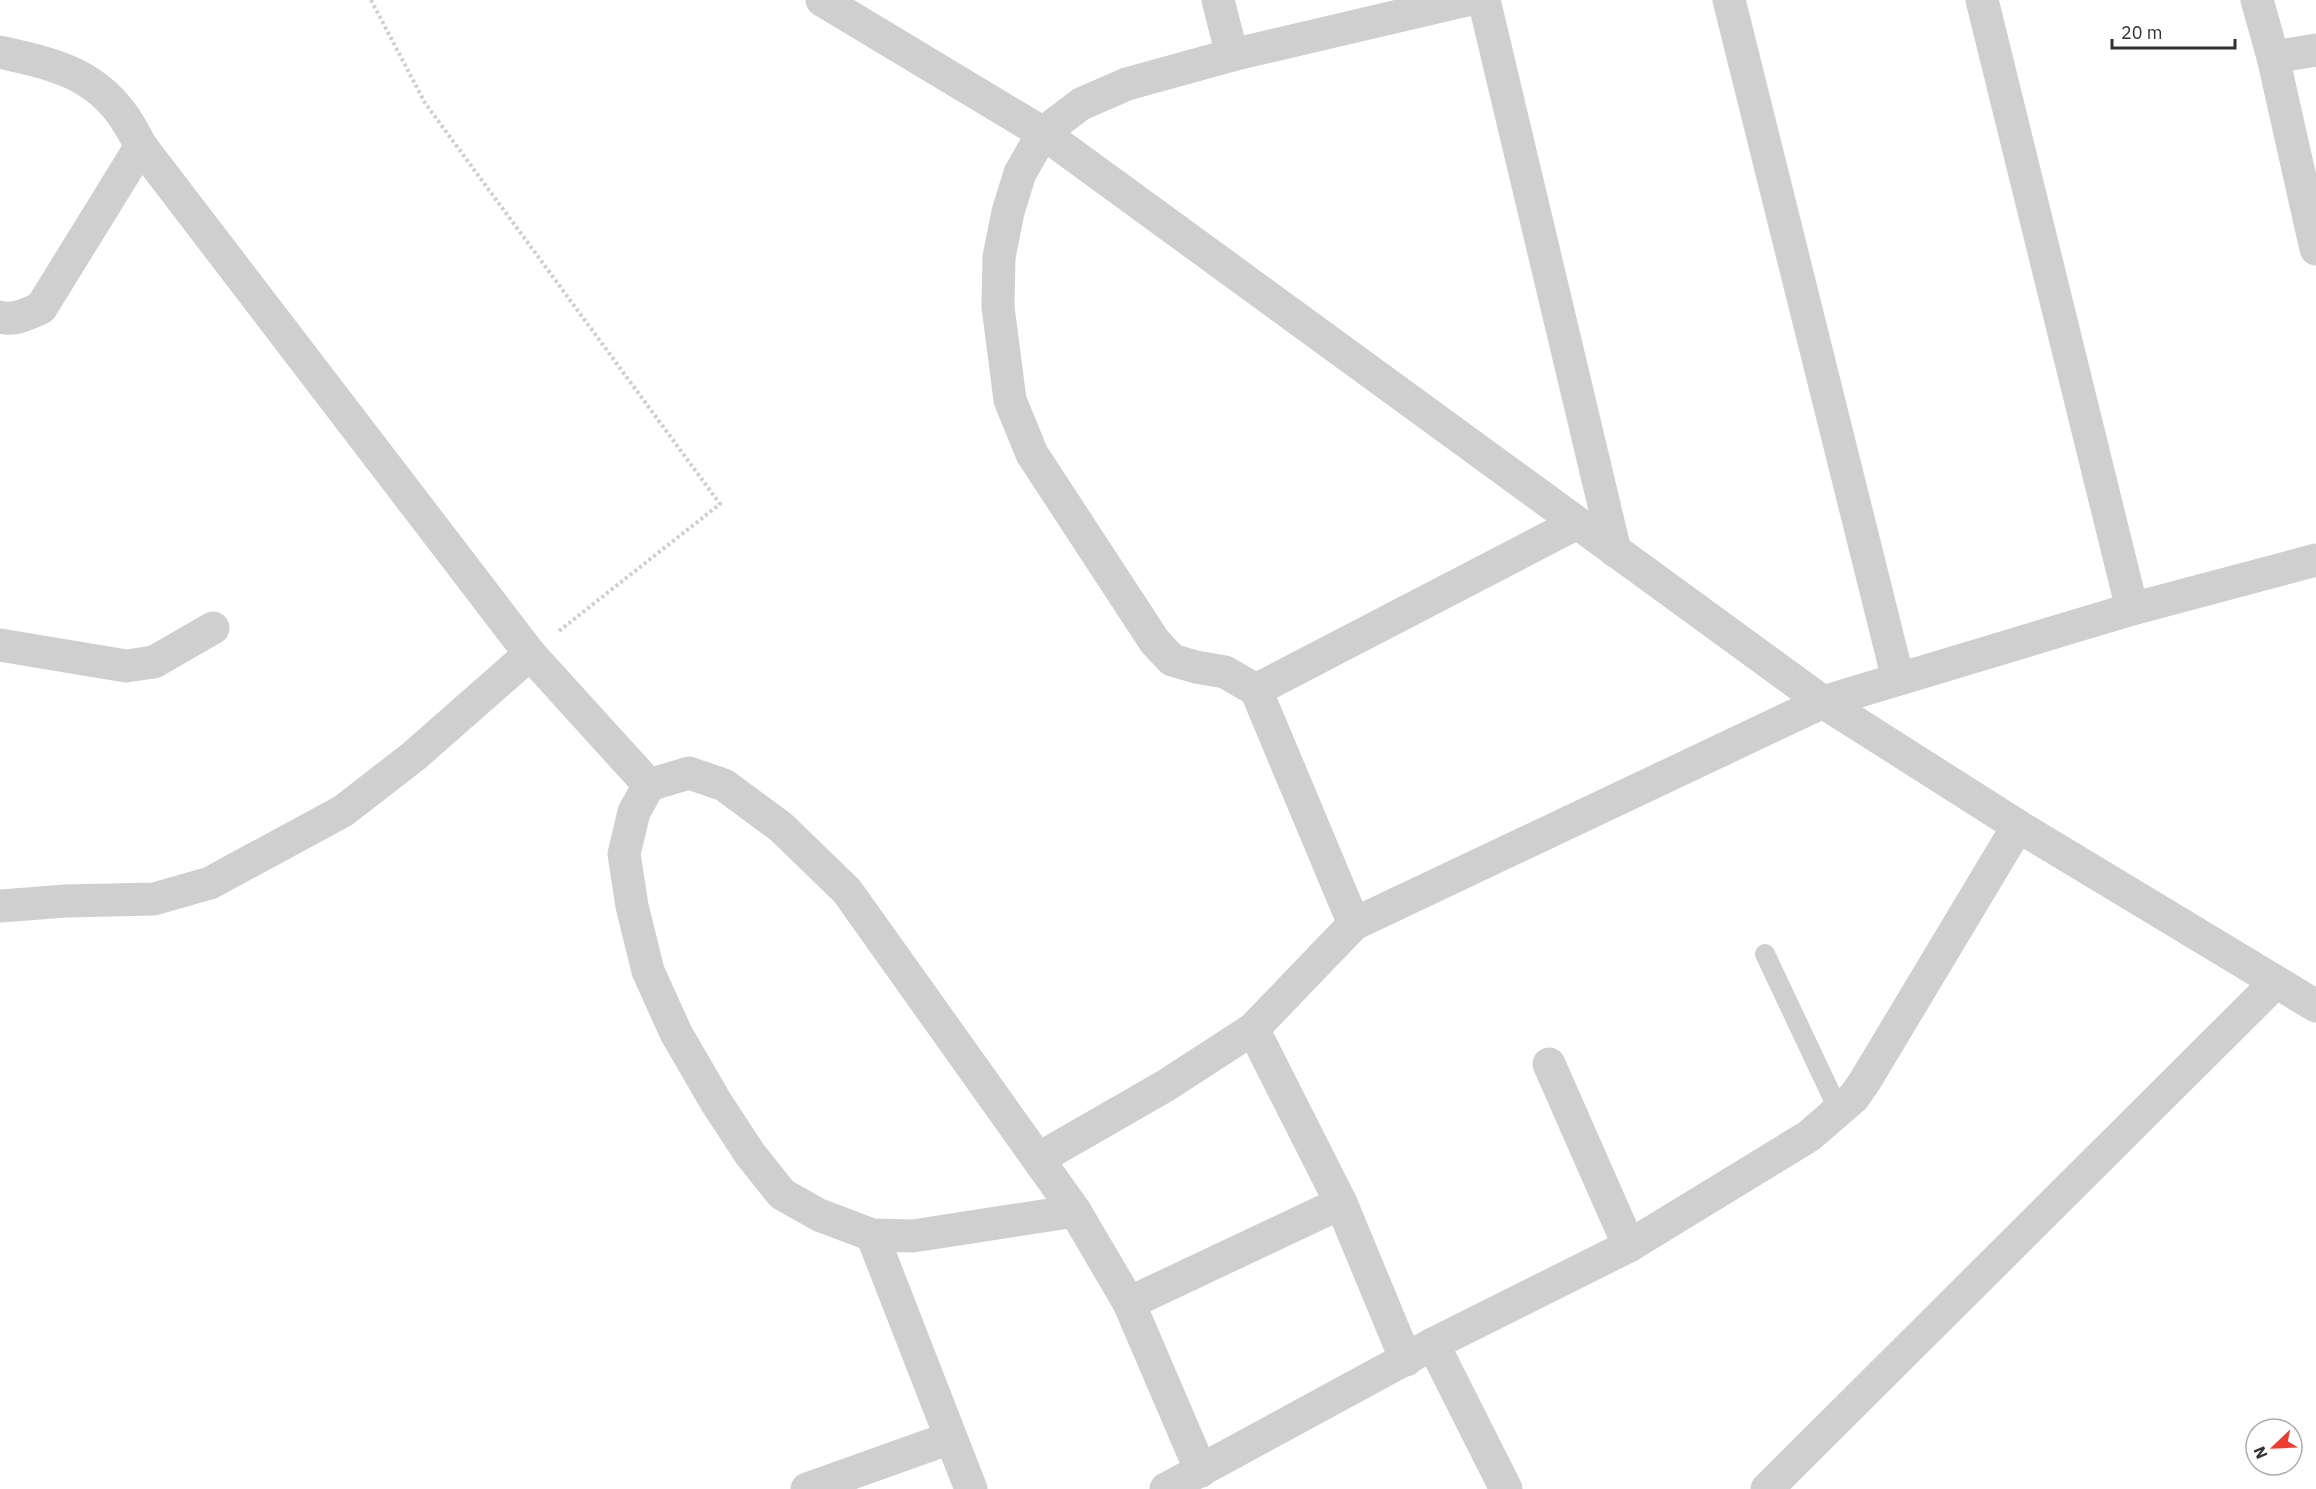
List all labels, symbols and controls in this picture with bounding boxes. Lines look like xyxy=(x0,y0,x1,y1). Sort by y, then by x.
scale bar xyxy=(2112,12,2235,50)
text: 20 m xyxy=(2121,21,2163,44)
north arrow xyxy=(2244,1417,2304,1477)
text: N xyxy=(2249,1444,2272,1462)

